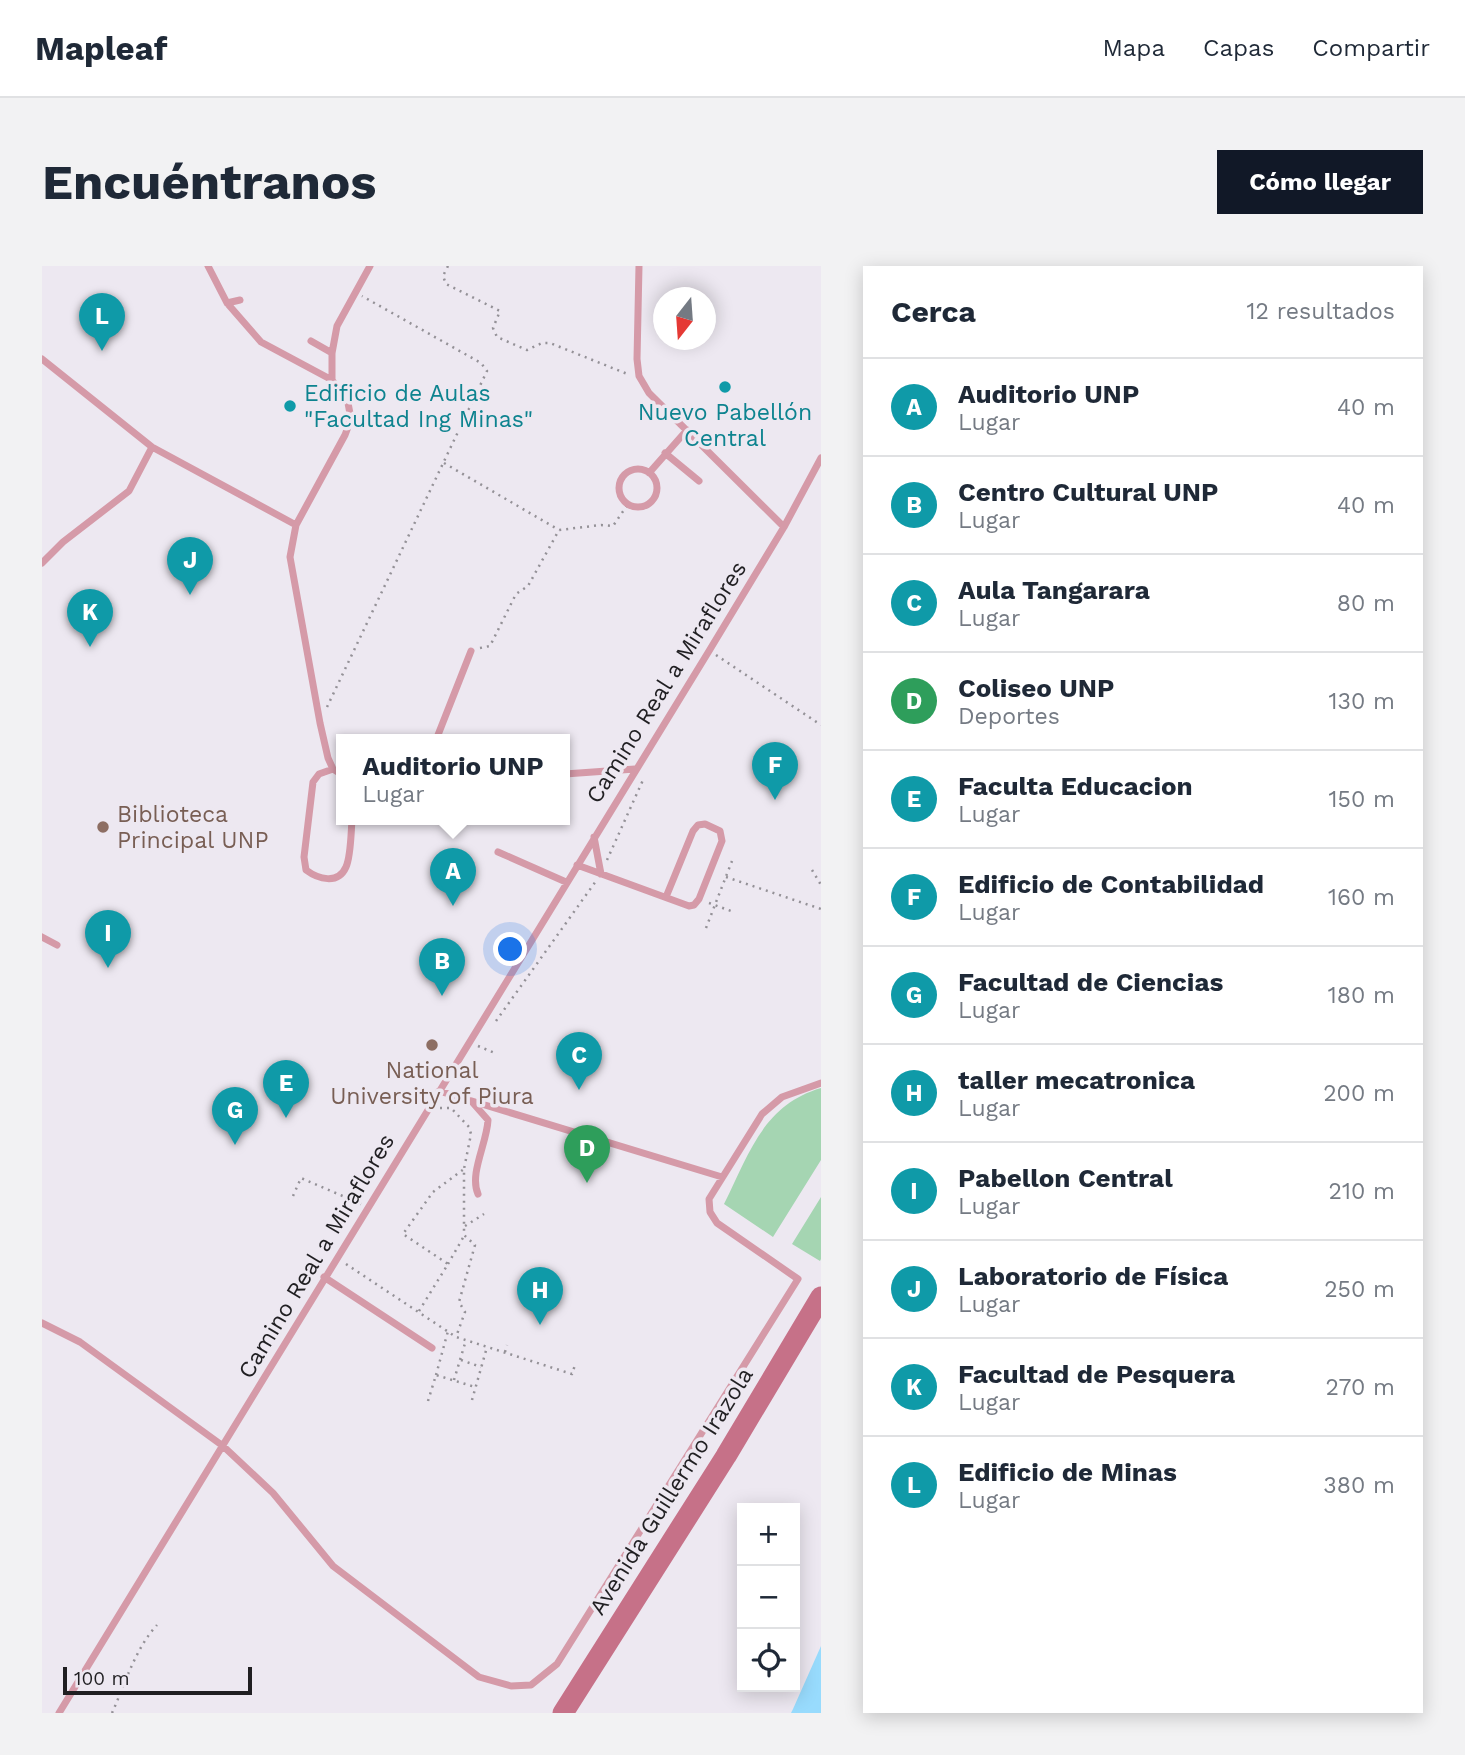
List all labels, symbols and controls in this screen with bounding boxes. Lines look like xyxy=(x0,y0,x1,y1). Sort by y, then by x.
text: Mapleaf xyxy=(35,29,167,68)
text: Mapa xyxy=(1102,34,1165,62)
text: Capas xyxy=(1203,34,1274,62)
text: Compartir xyxy=(1312,34,1430,62)
button: Cómo llegar xyxy=(1217,150,1423,214)
text: Encuéntranos xyxy=(42,153,376,211)
north arrow xyxy=(653,287,716,350)
pin: L xyxy=(79,293,125,351)
text: Cerca xyxy=(891,294,976,329)
text: 12 resultados xyxy=(1247,298,1395,325)
marker: Nuevo Pabellón Central xyxy=(717,379,733,395)
text: Auditorio UNP xyxy=(958,379,1139,409)
place label: Edificio de Aulas "Facultad Ing Minas" xyxy=(304,380,533,433)
text: A xyxy=(906,394,922,421)
text: 40 m xyxy=(1337,394,1395,421)
marker: Edificio de Aulas "Facultad Ing Minas" xyxy=(282,398,298,414)
place label: Nuevo Pabellón Central xyxy=(638,399,812,452)
text: Lugar xyxy=(958,409,1020,436)
text: Centro Cultural UNP xyxy=(958,477,1218,507)
text: B xyxy=(906,492,922,519)
text: 40 m xyxy=(1337,492,1395,519)
text: Lugar xyxy=(958,507,1020,534)
pin: J xyxy=(167,537,213,595)
street label: Camino Real a Miraflores xyxy=(581,556,752,808)
text: Aula Tangarara xyxy=(958,575,1150,605)
pin: K xyxy=(67,589,113,647)
text: C xyxy=(906,590,922,617)
text: 80 m xyxy=(1337,590,1395,617)
text: Lugar xyxy=(958,605,1020,632)
text: Coliseo UNP xyxy=(958,673,1114,703)
text: D xyxy=(906,688,922,715)
text: 130 m xyxy=(1329,688,1395,715)
text: Deportes xyxy=(958,703,1060,730)
popup xyxy=(336,734,570,825)
pin: F xyxy=(752,742,798,800)
text: Auditorio UNP xyxy=(362,751,544,781)
text: Faculta Educacion xyxy=(958,771,1193,801)
text: Lugar xyxy=(362,781,425,808)
text: E xyxy=(907,786,921,813)
text: 150 m xyxy=(1329,786,1395,813)
place label: Biblioteca Principal UNP xyxy=(117,801,268,854)
text: Lugar xyxy=(958,801,1020,828)
marker: Biblioteca Principal UNP xyxy=(95,819,111,835)
pin: A xyxy=(430,848,476,906)
text: Edificio de Contabilidad xyxy=(958,869,1264,899)
text: F xyxy=(907,884,921,911)
text: 160 m xyxy=(1328,884,1395,911)
text: Lugar xyxy=(958,899,1020,926)
pin: I xyxy=(85,910,131,968)
your location xyxy=(493,932,527,966)
pin: B xyxy=(419,938,465,996)
text: Facultad de Ciencias xyxy=(958,967,1223,997)
text: G xyxy=(906,982,922,1009)
text: 180 m xyxy=(1328,982,1395,1009)
text: Lugar xyxy=(958,997,1020,1024)
pin: C xyxy=(556,1032,602,1090)
marker: National University of Piura xyxy=(424,1037,440,1053)
place label: National University of Piura xyxy=(330,1057,534,1110)
pin: E xyxy=(263,1060,309,1118)
text: taller mecatronica xyxy=(958,1065,1195,1095)
text: H xyxy=(905,1080,923,1107)
text: 200 m xyxy=(1323,1080,1395,1107)
pin: G xyxy=(212,1087,258,1145)
text: Lugar xyxy=(958,1095,1020,1122)
pin: D xyxy=(564,1125,610,1183)
street label: Camino Real a Miraflores xyxy=(233,1129,400,1383)
text: Pabellon Central xyxy=(958,1163,1173,1193)
text: I xyxy=(910,1178,918,1205)
text: 210 m xyxy=(1329,1178,1395,1205)
text: Lugar xyxy=(958,1193,1020,1220)
text: Laboratorio de Física xyxy=(958,1261,1228,1291)
pin: H xyxy=(517,1267,563,1325)
text: J xyxy=(907,1276,921,1303)
text: 250 m xyxy=(1324,1276,1395,1303)
text: Lugar xyxy=(958,1291,1020,1318)
text: Facultad de Pesquera xyxy=(958,1359,1235,1389)
street label: Avenida Guillermo Irazola xyxy=(584,1363,759,1620)
text: K xyxy=(906,1374,922,1401)
text: 270 m xyxy=(1326,1374,1395,1401)
text: Lugar xyxy=(958,1389,1020,1416)
text: Edificio de Minas xyxy=(958,1457,1177,1487)
text: L xyxy=(907,1472,921,1499)
text: 380 m xyxy=(1323,1472,1395,1499)
text: Lugar xyxy=(958,1487,1020,1514)
map controls xyxy=(737,1503,800,1692)
button: + xyxy=(737,1503,800,1566)
button: − xyxy=(737,1566,800,1629)
button: locate xyxy=(737,1629,800,1692)
scale bar xyxy=(63,1664,252,1696)
text: 100 m xyxy=(74,1667,130,1690)

